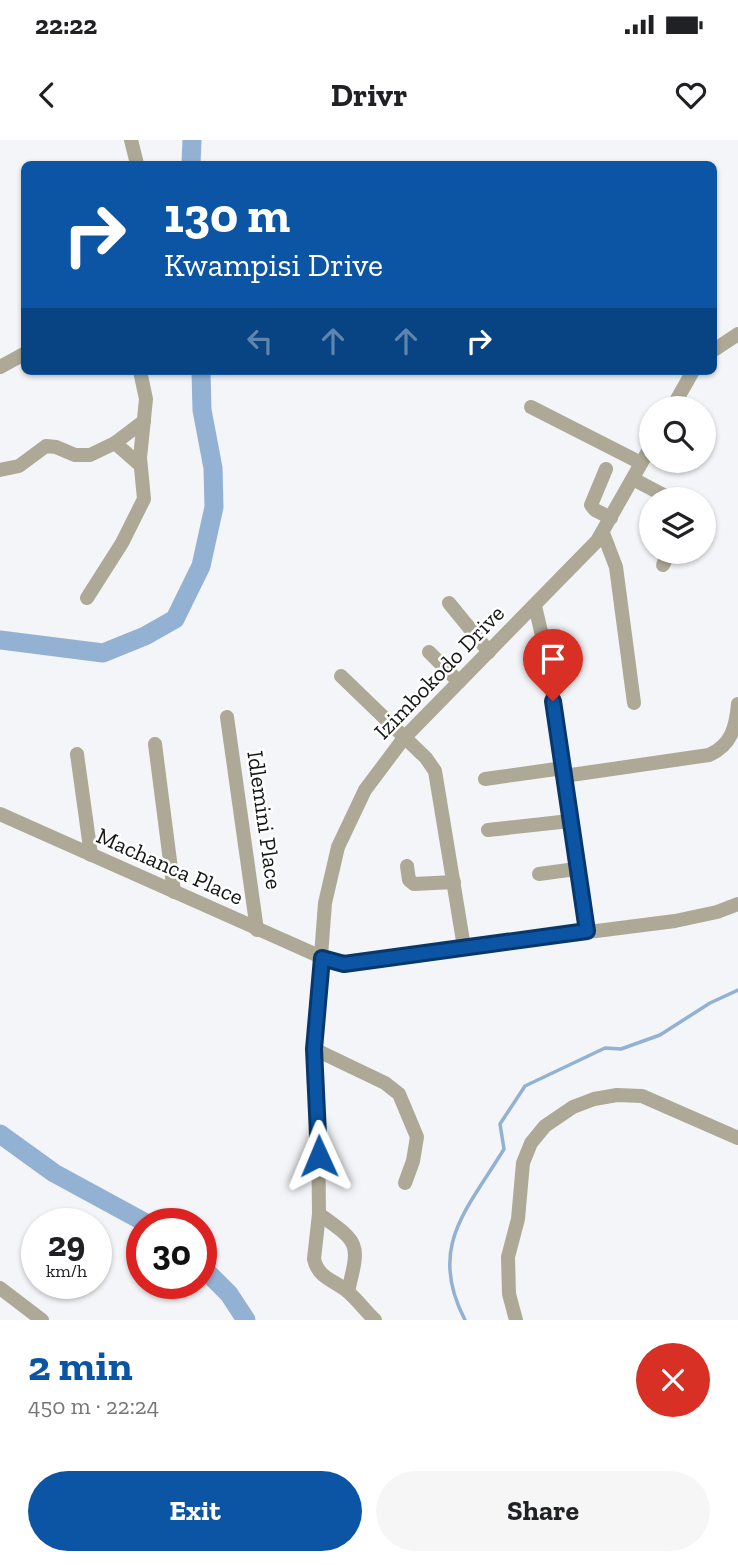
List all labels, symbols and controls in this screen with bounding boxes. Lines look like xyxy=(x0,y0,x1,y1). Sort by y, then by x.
text: 22:22 xyxy=(35,9,97,41)
icon: back xyxy=(28,76,66,114)
text: Drivr xyxy=(331,76,407,114)
icon: heart xyxy=(672,76,710,114)
text: 130 m xyxy=(164,186,290,245)
icon: right xyxy=(49,189,140,280)
text: Kwampisi Drive xyxy=(164,246,383,284)
icon: left xyxy=(241,322,279,360)
icon: ahead xyxy=(314,322,352,360)
icon: ahead xyxy=(387,322,425,360)
icon: right xyxy=(460,322,498,360)
map controls xyxy=(639,396,716,564)
button: search xyxy=(639,396,716,473)
button: layers xyxy=(639,487,716,564)
street label: Izimbokodo Drive xyxy=(368,599,510,745)
pin xyxy=(523,629,583,701)
icon: arrive xyxy=(534,640,572,678)
street label: Idlemini Place xyxy=(241,749,289,891)
street label: Machanca Place xyxy=(92,821,248,911)
position arrow xyxy=(282,1119,356,1193)
speed limit sign: 30 xyxy=(126,1208,217,1299)
text: 29 xyxy=(48,1223,85,1265)
text: km/h xyxy=(46,1260,87,1282)
text: 2 min xyxy=(28,1340,133,1391)
button: close xyxy=(636,1343,710,1417)
text: 450 m · 22:24 xyxy=(28,1392,159,1420)
button: Exit xyxy=(28,1471,362,1551)
button: Share xyxy=(376,1471,710,1551)

